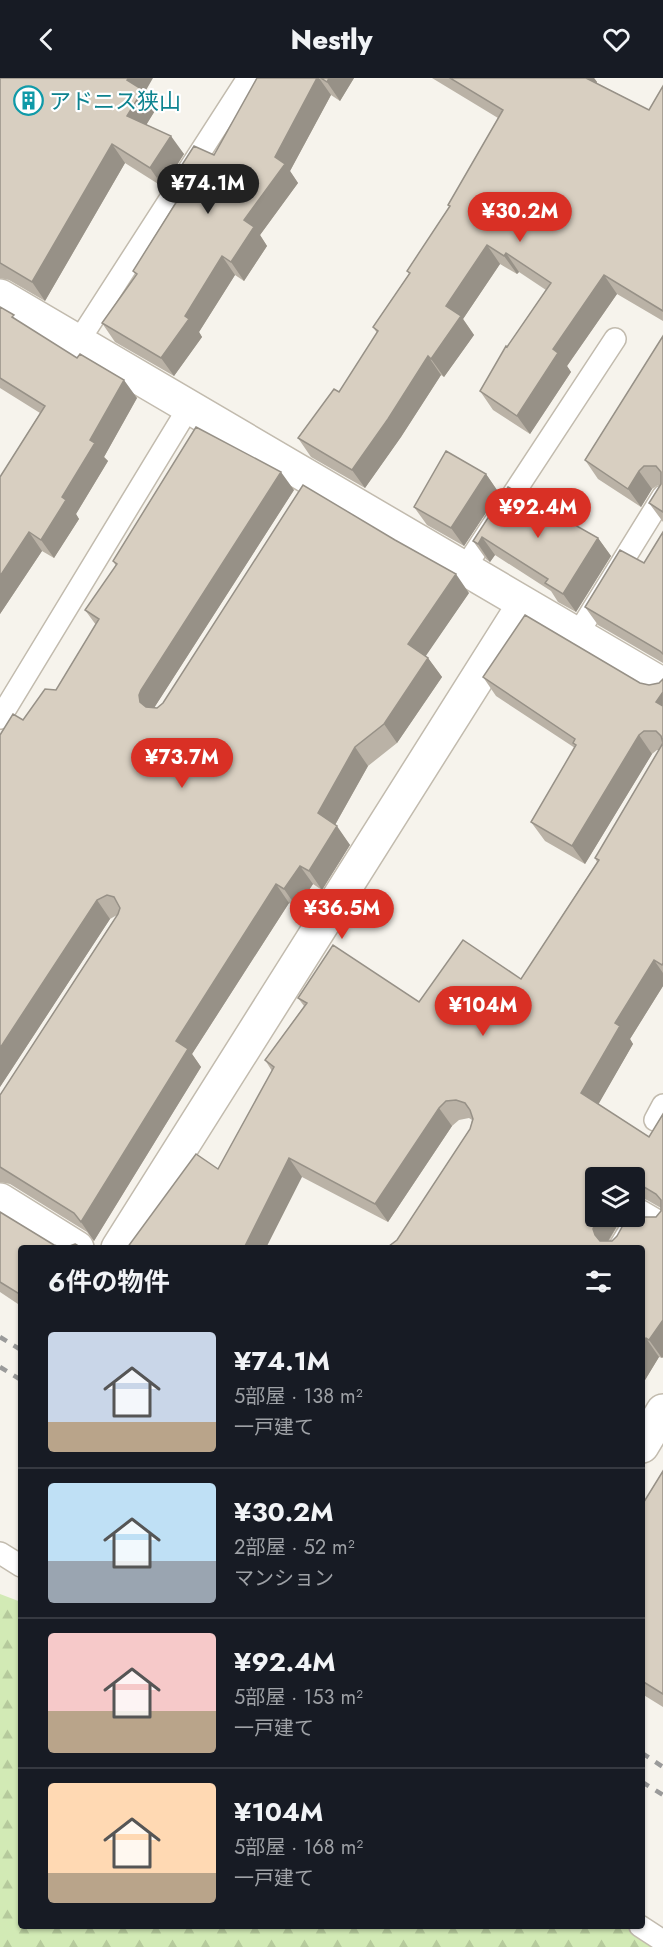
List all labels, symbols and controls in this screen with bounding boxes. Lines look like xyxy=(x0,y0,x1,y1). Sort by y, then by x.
text: Nestly xyxy=(291,20,372,59)
icon: back xyxy=(30,23,63,56)
icon: heart xyxy=(600,23,633,56)
building icon: アドニス狭山 xyxy=(12,85,44,117)
place label: アドニス狭山 xyxy=(49,85,181,117)
pin: ¥74.1M xyxy=(159,164,257,215)
text: ¥74.1M xyxy=(171,169,245,198)
pin: ¥30.2M xyxy=(471,192,569,243)
text: ¥30.2M xyxy=(482,197,558,226)
pin: ¥92.4M xyxy=(489,488,587,539)
text: ¥92.4M xyxy=(499,493,577,522)
pin: ¥73.7M xyxy=(133,738,231,789)
text: ¥73.7M xyxy=(145,743,219,772)
pin: ¥36.5M xyxy=(293,889,391,940)
text: ¥36.5M xyxy=(304,894,380,923)
pin: ¥104M xyxy=(441,986,525,1037)
text: ¥104M xyxy=(449,991,517,1020)
map controls xyxy=(585,1167,645,1227)
button: layers xyxy=(585,1167,645,1227)
text: 6件の物件 xyxy=(48,1263,169,1301)
icon: filters xyxy=(582,1265,615,1298)
text: ¥74.1M xyxy=(234,1342,330,1380)
icon: home xyxy=(96,1356,168,1428)
text: 5部屋 · 138 m² xyxy=(234,1382,363,1411)
text: 一戸建て xyxy=(234,1413,314,1442)
text: ¥30.2M xyxy=(234,1493,333,1531)
icon: home xyxy=(96,1507,168,1579)
text: 2部屋 · 52 m² xyxy=(234,1533,355,1562)
text: マンション xyxy=(234,1564,334,1593)
text: ¥92.4M xyxy=(234,1643,336,1681)
icon: home xyxy=(96,1657,168,1729)
text: 5部屋 · 153 m² xyxy=(234,1683,363,1712)
text: 一戸建て xyxy=(234,1714,314,1743)
text: ¥104M xyxy=(234,1793,323,1831)
icon: home xyxy=(96,1807,168,1879)
text: 5部屋 · 168 m² xyxy=(234,1833,363,1862)
text: 一戸建て xyxy=(234,1864,314,1893)

